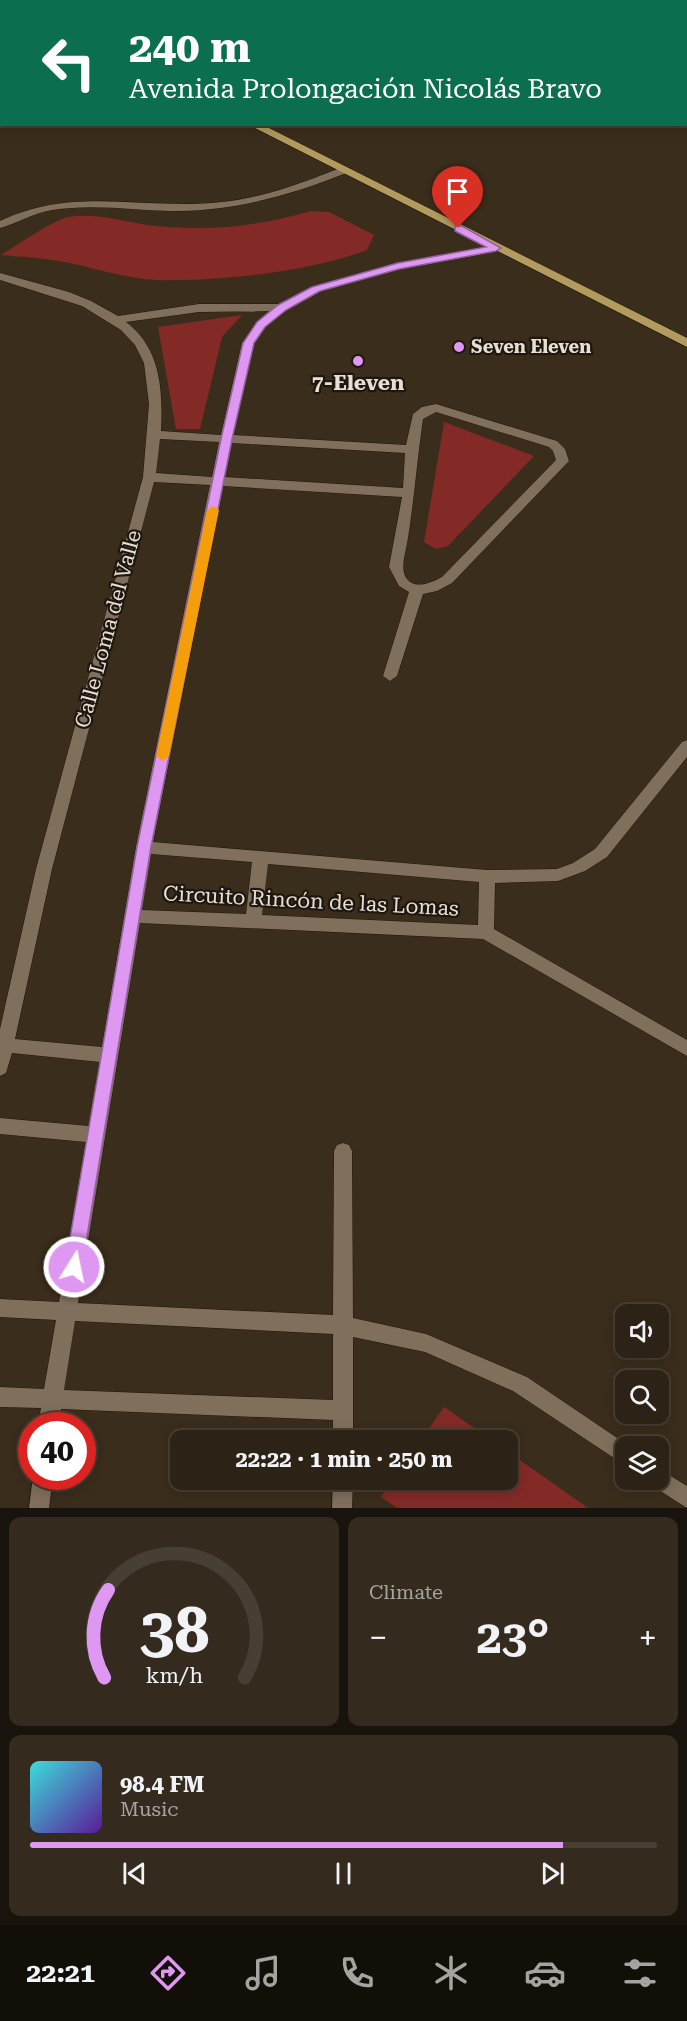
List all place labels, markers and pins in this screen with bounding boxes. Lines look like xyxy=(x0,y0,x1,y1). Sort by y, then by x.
pin xyxy=(432,166,483,228)
place label: Seven Eleven xyxy=(471,336,591,357)
marker: Seven Eleven xyxy=(452,340,466,354)
marker: 7-Eleven xyxy=(351,354,365,368)
place label: 7-Eleven xyxy=(312,371,404,395)

